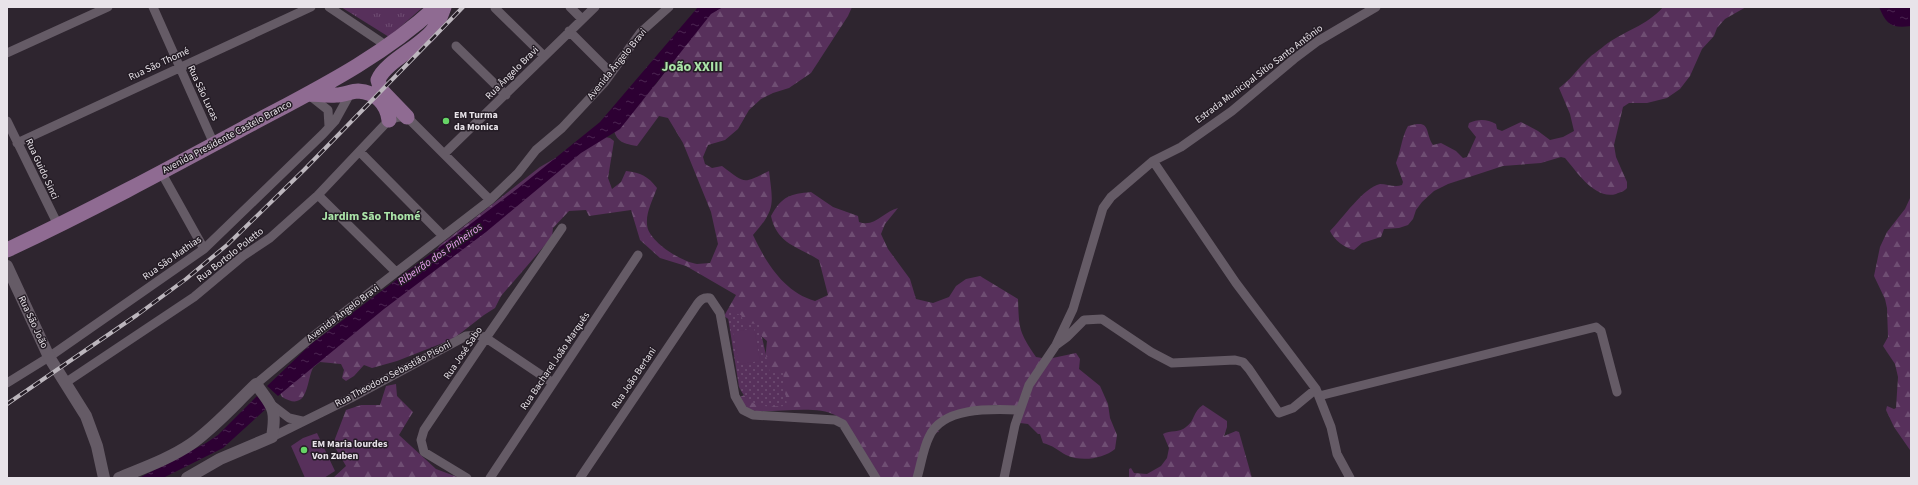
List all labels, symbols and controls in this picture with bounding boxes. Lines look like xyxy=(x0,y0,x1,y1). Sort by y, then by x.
street label: Estrada Municipal Sítio Santo Antônio xyxy=(1192,21,1326,127)
street label: Avenida Ângelo Bravi xyxy=(584,26,650,102)
street label: Rua Ângelo Bravi xyxy=(482,43,542,103)
street label: Rua São Thomé xyxy=(126,44,192,84)
district label: João XXIII xyxy=(661,57,723,77)
street label: Rua São Lucas xyxy=(184,63,222,123)
street label: Avenida Presidente Castelo Branco xyxy=(160,97,294,177)
place label: EM Turma da Monica xyxy=(454,108,499,134)
marker: EM Turma da Monica xyxy=(441,116,451,126)
street label: Rua Guido Sinci xyxy=(22,136,62,202)
district label: Jardim São Thomé xyxy=(322,208,420,225)
water label: Ribeirão dos Pinheiros xyxy=(395,219,486,289)
street label: Rua Bortolo Poletto xyxy=(194,224,266,286)
street label: Rua São Mathias xyxy=(140,233,204,283)
street label: Avenida Ângelo Bravi xyxy=(304,281,382,345)
street label: Rua São João xyxy=(15,293,51,351)
street label: Rua Bacharel João Marquês xyxy=(517,309,593,413)
street label: Rua José Sabo xyxy=(440,324,486,382)
street label: Rua Theodoro Sebastião Pisoni xyxy=(332,337,454,411)
street label: Rua João Bertani xyxy=(608,345,660,411)
place label: EM Maria lourdes Von Zuben xyxy=(311,437,388,463)
marker: EM Maria lourdes Von Zuben xyxy=(299,445,309,455)

